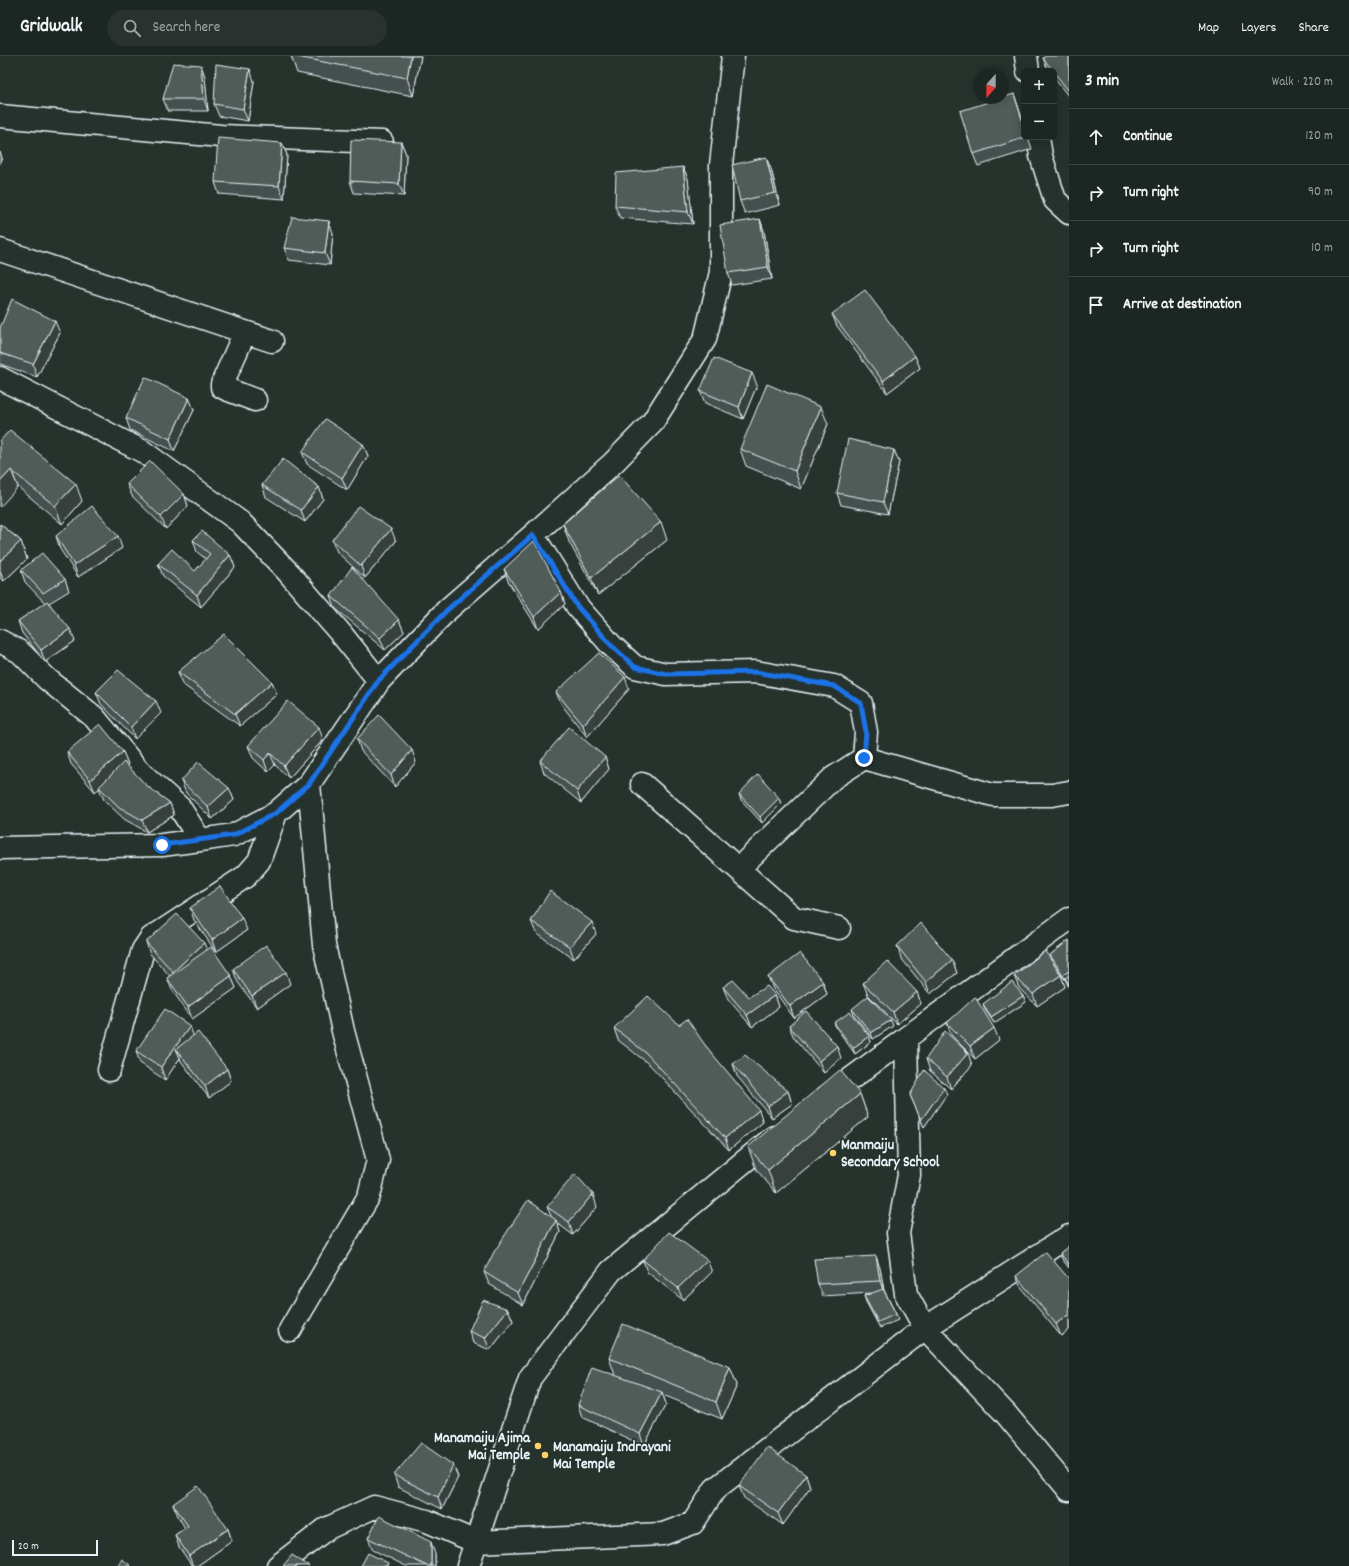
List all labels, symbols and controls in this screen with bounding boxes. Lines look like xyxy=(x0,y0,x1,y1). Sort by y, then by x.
search box xyxy=(107,10,387,46)
text: Gridwalk xyxy=(20,14,83,41)
icon: search xyxy=(121,17,143,39)
text: Search here xyxy=(153,17,220,39)
text: Map xyxy=(1198,18,1219,38)
text: Layers xyxy=(1241,18,1276,38)
text: Share xyxy=(1298,18,1329,38)
north arrow xyxy=(973,68,1009,104)
map controls xyxy=(1021,68,1057,140)
button: + xyxy=(1021,68,1057,104)
text: 3 min xyxy=(1085,70,1119,94)
text: Walk · 220 m xyxy=(1272,73,1333,92)
button: − xyxy=(1021,104,1057,140)
icon: ahead xyxy=(1085,126,1107,148)
text: Continue xyxy=(1123,126,1172,148)
text: 120 m xyxy=(1305,127,1333,146)
icon: right xyxy=(1085,182,1107,204)
text: Turn right xyxy=(1123,182,1179,204)
text: 90 m xyxy=(1308,183,1333,202)
icon: right xyxy=(1085,238,1107,260)
text: Turn right xyxy=(1123,238,1179,260)
text: 10 m xyxy=(1311,239,1333,258)
icon: arrive xyxy=(1085,294,1107,316)
text: Arrive at destination xyxy=(1123,294,1241,316)
route end xyxy=(855,749,873,767)
route start xyxy=(153,836,171,854)
place label: Manmaiju Secondary School xyxy=(841,1135,940,1174)
marker: Manmaiju Secondary School xyxy=(828,1148,838,1158)
place label: Manamaiju Ajima Mai Temple xyxy=(434,1428,531,1467)
place label: Manamaiju Indrayani Mai Temple xyxy=(553,1437,671,1476)
marker: Manamaiju Ajima Mai Temple xyxy=(533,1441,543,1451)
marker: Manamaiju Indrayani Mai Temple xyxy=(540,1450,550,1460)
scale bar xyxy=(12,1538,98,1557)
text: 20 m xyxy=(18,1539,39,1555)

